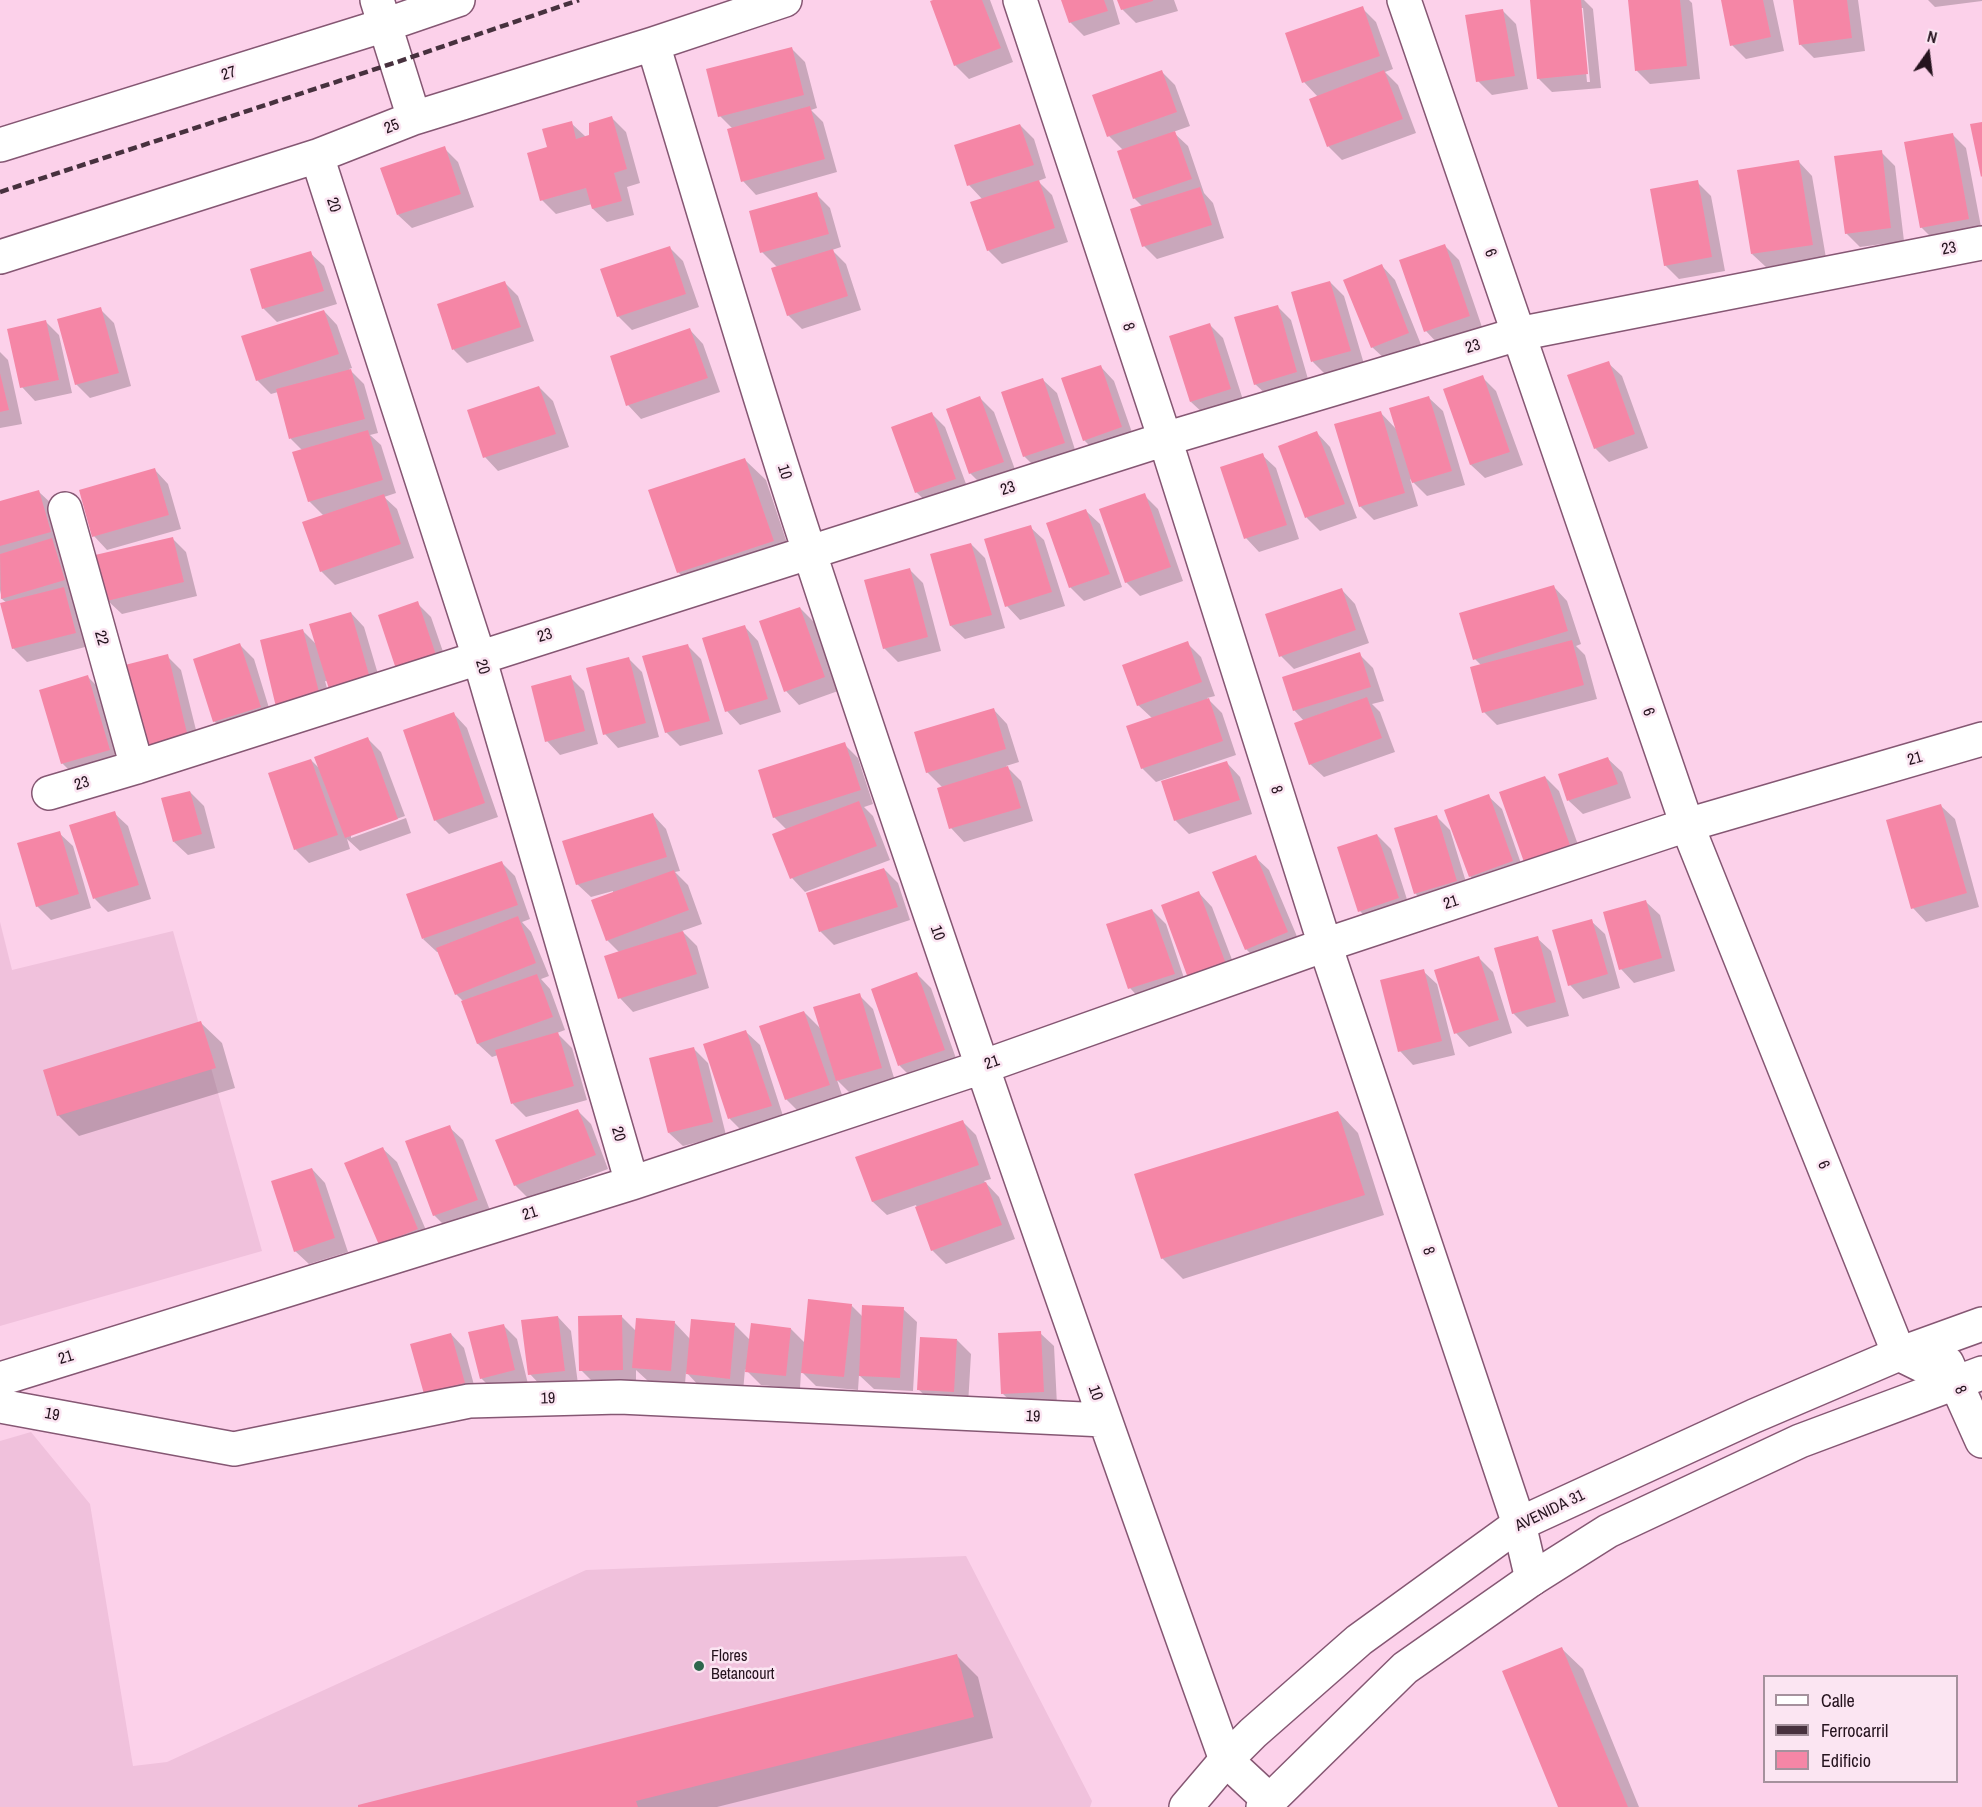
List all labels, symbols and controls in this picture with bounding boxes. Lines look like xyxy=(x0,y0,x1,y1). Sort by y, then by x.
north arrow xyxy=(1898,24,1958,84)
text: N xyxy=(1925,25,1940,48)
street label: 27 xyxy=(219,63,239,85)
street label: 25 xyxy=(382,115,402,139)
street label: 20 xyxy=(322,195,344,215)
street label: 23 xyxy=(1940,238,1958,260)
street label: 6 xyxy=(1480,246,1500,260)
street label: 8 xyxy=(1118,321,1138,333)
street label: 23 xyxy=(1463,336,1483,358)
street label: 10 xyxy=(773,462,795,482)
street label: 23 xyxy=(998,478,1018,500)
street label: 23 xyxy=(535,625,555,647)
street label: 22 xyxy=(90,628,112,648)
street label: 20 xyxy=(471,657,493,677)
street label: 6 xyxy=(1638,705,1658,719)
street label: 21 xyxy=(1905,748,1925,770)
street label: 23 xyxy=(72,773,92,795)
street label: 8 xyxy=(1266,784,1286,796)
street label: 21 xyxy=(1441,892,1461,914)
street label: 10 xyxy=(926,923,948,943)
street label: 21 xyxy=(982,1052,1002,1074)
street label: 20 xyxy=(607,1124,629,1144)
street label: 6 xyxy=(1813,1158,1833,1172)
street label: 21 xyxy=(520,1203,540,1225)
street label: 8 xyxy=(1418,1244,1438,1258)
street label: 21 xyxy=(56,1347,76,1369)
street label: 10 xyxy=(1084,1383,1106,1403)
street label: 8 xyxy=(1950,1383,1970,1397)
street label: 19 xyxy=(541,1389,555,1409)
street label: 19 xyxy=(43,1404,61,1426)
street label: 19 xyxy=(1025,1407,1041,1427)
street label: AVENIDA 31 xyxy=(1512,1486,1588,1536)
place label: Flores Betancourt xyxy=(711,1647,774,1685)
marker: Flores Betancourt xyxy=(692,1659,706,1673)
legend xyxy=(1763,1675,1958,1783)
text: Calle xyxy=(1821,1688,1855,1713)
text: Ferrocarril xyxy=(1821,1718,1888,1743)
text: Edificio xyxy=(1821,1748,1871,1773)

